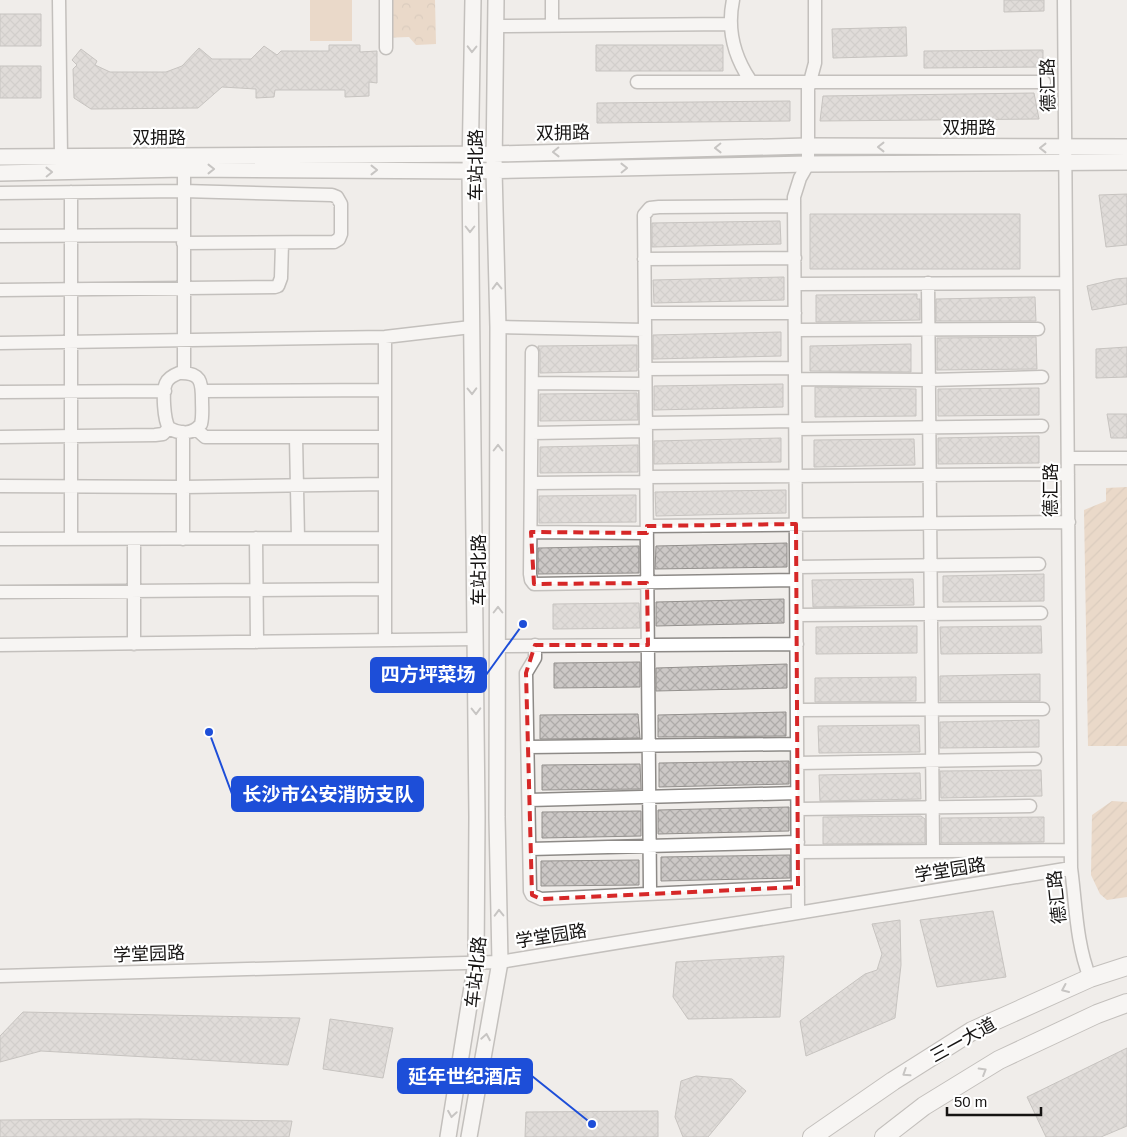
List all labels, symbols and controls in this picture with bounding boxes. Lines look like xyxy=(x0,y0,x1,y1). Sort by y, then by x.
one-way arrow xyxy=(467,45,477,53)
street label: 德汇路 xyxy=(1038,58,1058,112)
street label: 双拥路 xyxy=(942,118,996,138)
street label: 双拥路 xyxy=(536,123,590,143)
street label: 双拥路 xyxy=(132,128,186,148)
street label: 车站北路 xyxy=(466,129,486,201)
one-way arrow xyxy=(877,142,884,152)
one-way arrow xyxy=(714,143,722,154)
one-way arrow xyxy=(1039,143,1047,153)
one-way arrow xyxy=(552,147,560,157)
one-way arrow xyxy=(620,163,628,173)
one-way arrow xyxy=(208,164,215,174)
one-way arrow xyxy=(370,165,378,175)
one-way arrow xyxy=(45,167,53,177)
one-way arrow xyxy=(465,225,475,233)
one-way arrow xyxy=(492,281,502,289)
one-way arrow xyxy=(467,388,477,395)
one-way arrow xyxy=(493,444,503,452)
street label: 德汇路 xyxy=(1041,463,1061,517)
street label: 车站北路 xyxy=(469,534,489,606)
one-way arrow xyxy=(493,606,503,614)
callout: 四方坪菜场 xyxy=(371,658,486,692)
text: 四方坪菜场 xyxy=(380,664,476,685)
one-way arrow xyxy=(471,708,481,715)
callout: 长沙市公安消防支队 xyxy=(232,777,423,811)
text: 长沙市公安消防支队 xyxy=(242,784,414,805)
street label: 学堂园路 xyxy=(913,854,987,886)
street label: 德汇路 xyxy=(1044,869,1070,925)
one-way arrow xyxy=(494,909,504,916)
street label: 学堂园路 xyxy=(514,920,588,952)
street label: 车站北路 xyxy=(462,935,490,1009)
street label: 学堂园路 xyxy=(113,943,185,965)
one-way arrow xyxy=(1061,983,1070,994)
street label: 三一大道 xyxy=(927,1014,999,1066)
one-way arrow xyxy=(481,1033,491,1042)
callout: 延年世纪酒店 xyxy=(398,1059,532,1093)
text: 延年世纪酒店 xyxy=(408,1066,522,1087)
one-way arrow xyxy=(903,1067,912,1076)
one-way arrow xyxy=(977,1067,986,1077)
scale bar xyxy=(947,1084,1041,1116)
text: 50 m xyxy=(954,1093,987,1110)
one-way arrow xyxy=(447,1109,457,1118)

